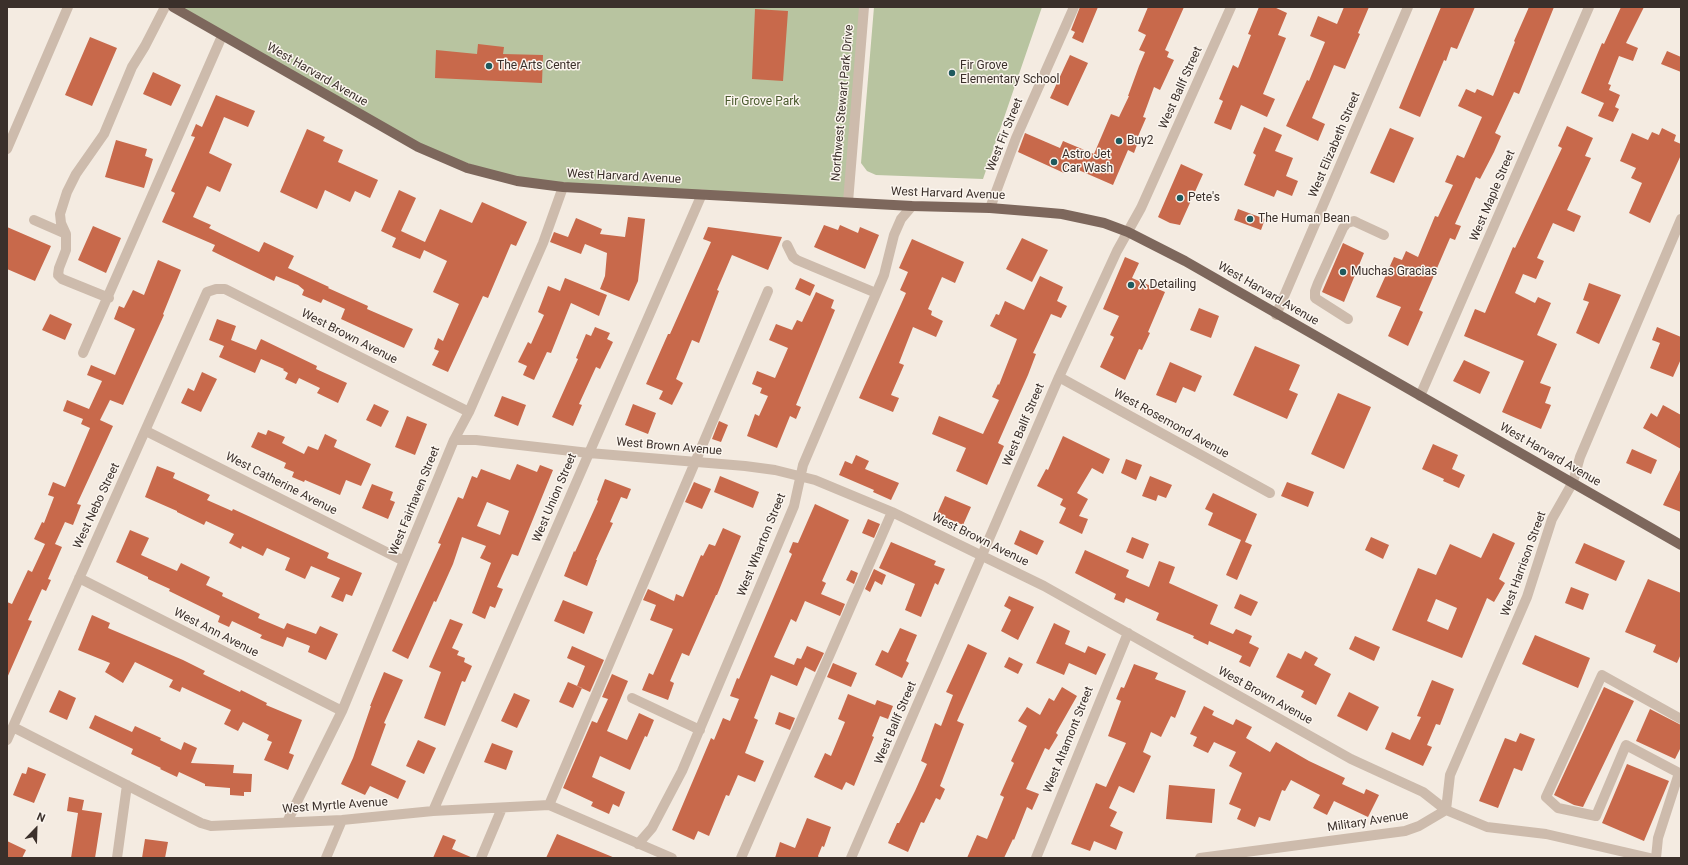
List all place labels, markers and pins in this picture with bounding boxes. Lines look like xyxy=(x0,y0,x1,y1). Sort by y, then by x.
place label: The Arts Center xyxy=(497,59,581,73)
place label: Fir Grove Elementary School xyxy=(960,59,1060,87)
marker: The Arts Center xyxy=(484,61,494,71)
marker: Fir Grove Elementary School xyxy=(947,68,957,78)
place label: Buy2 xyxy=(1127,134,1154,148)
marker: Buy2 xyxy=(1114,136,1124,146)
place label: Astro Jet Car Wash xyxy=(1062,148,1113,176)
marker: Astro Jet Car Wash xyxy=(1049,157,1059,167)
place label: Pete's xyxy=(1188,191,1220,205)
marker: Pete's xyxy=(1175,193,1185,203)
place label: The Human Bean xyxy=(1258,212,1350,226)
marker: The Human Bean xyxy=(1245,214,1255,224)
place label: Muchas Gracias xyxy=(1351,265,1437,279)
marker: Muchas Gracias xyxy=(1338,267,1348,277)
place label: X Detailing xyxy=(1139,278,1196,292)
marker: X Detailing xyxy=(1126,280,1136,290)

